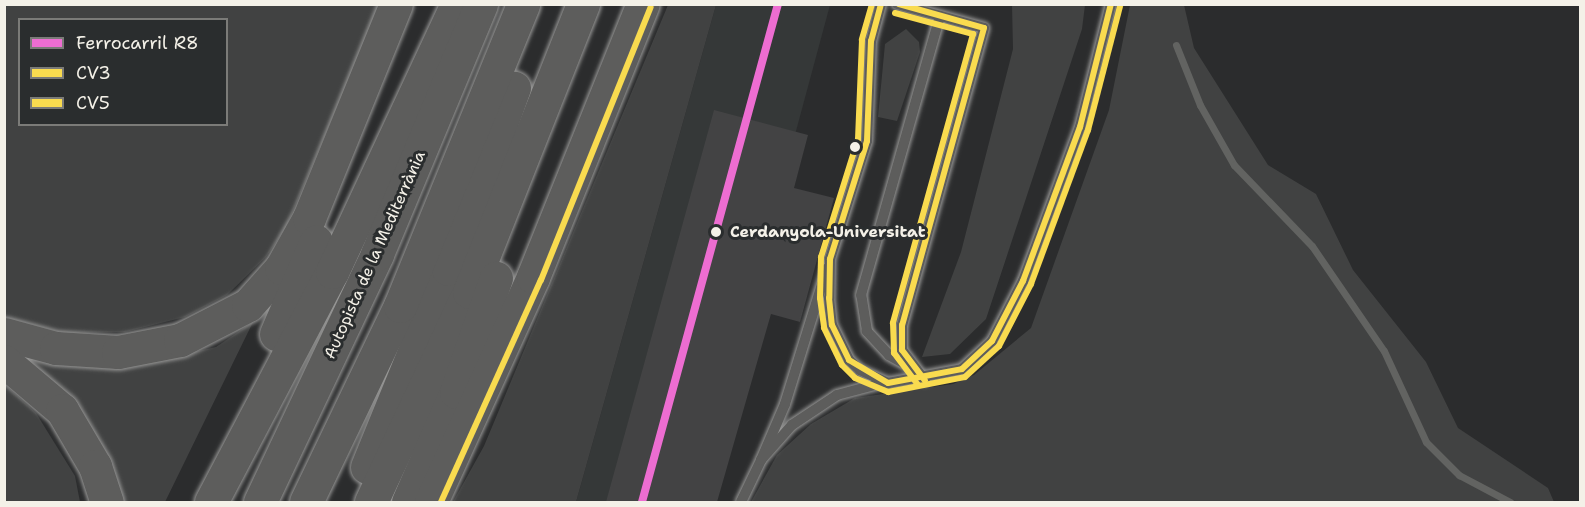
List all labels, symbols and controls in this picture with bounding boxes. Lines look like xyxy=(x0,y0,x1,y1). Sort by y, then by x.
legend xyxy=(18,18,228,126)
text: Ferrocarril R8 xyxy=(76,31,199,55)
text: CV3 xyxy=(76,61,111,85)
text: CV5 xyxy=(76,91,110,115)
unlabelled marker xyxy=(849,141,861,153)
street label: Autopista de la Mediterrània xyxy=(320,148,430,362)
place label: Cerdanyola-Universitat xyxy=(730,222,926,242)
marker: Cerdanyola-Universitat xyxy=(707,223,725,241)

